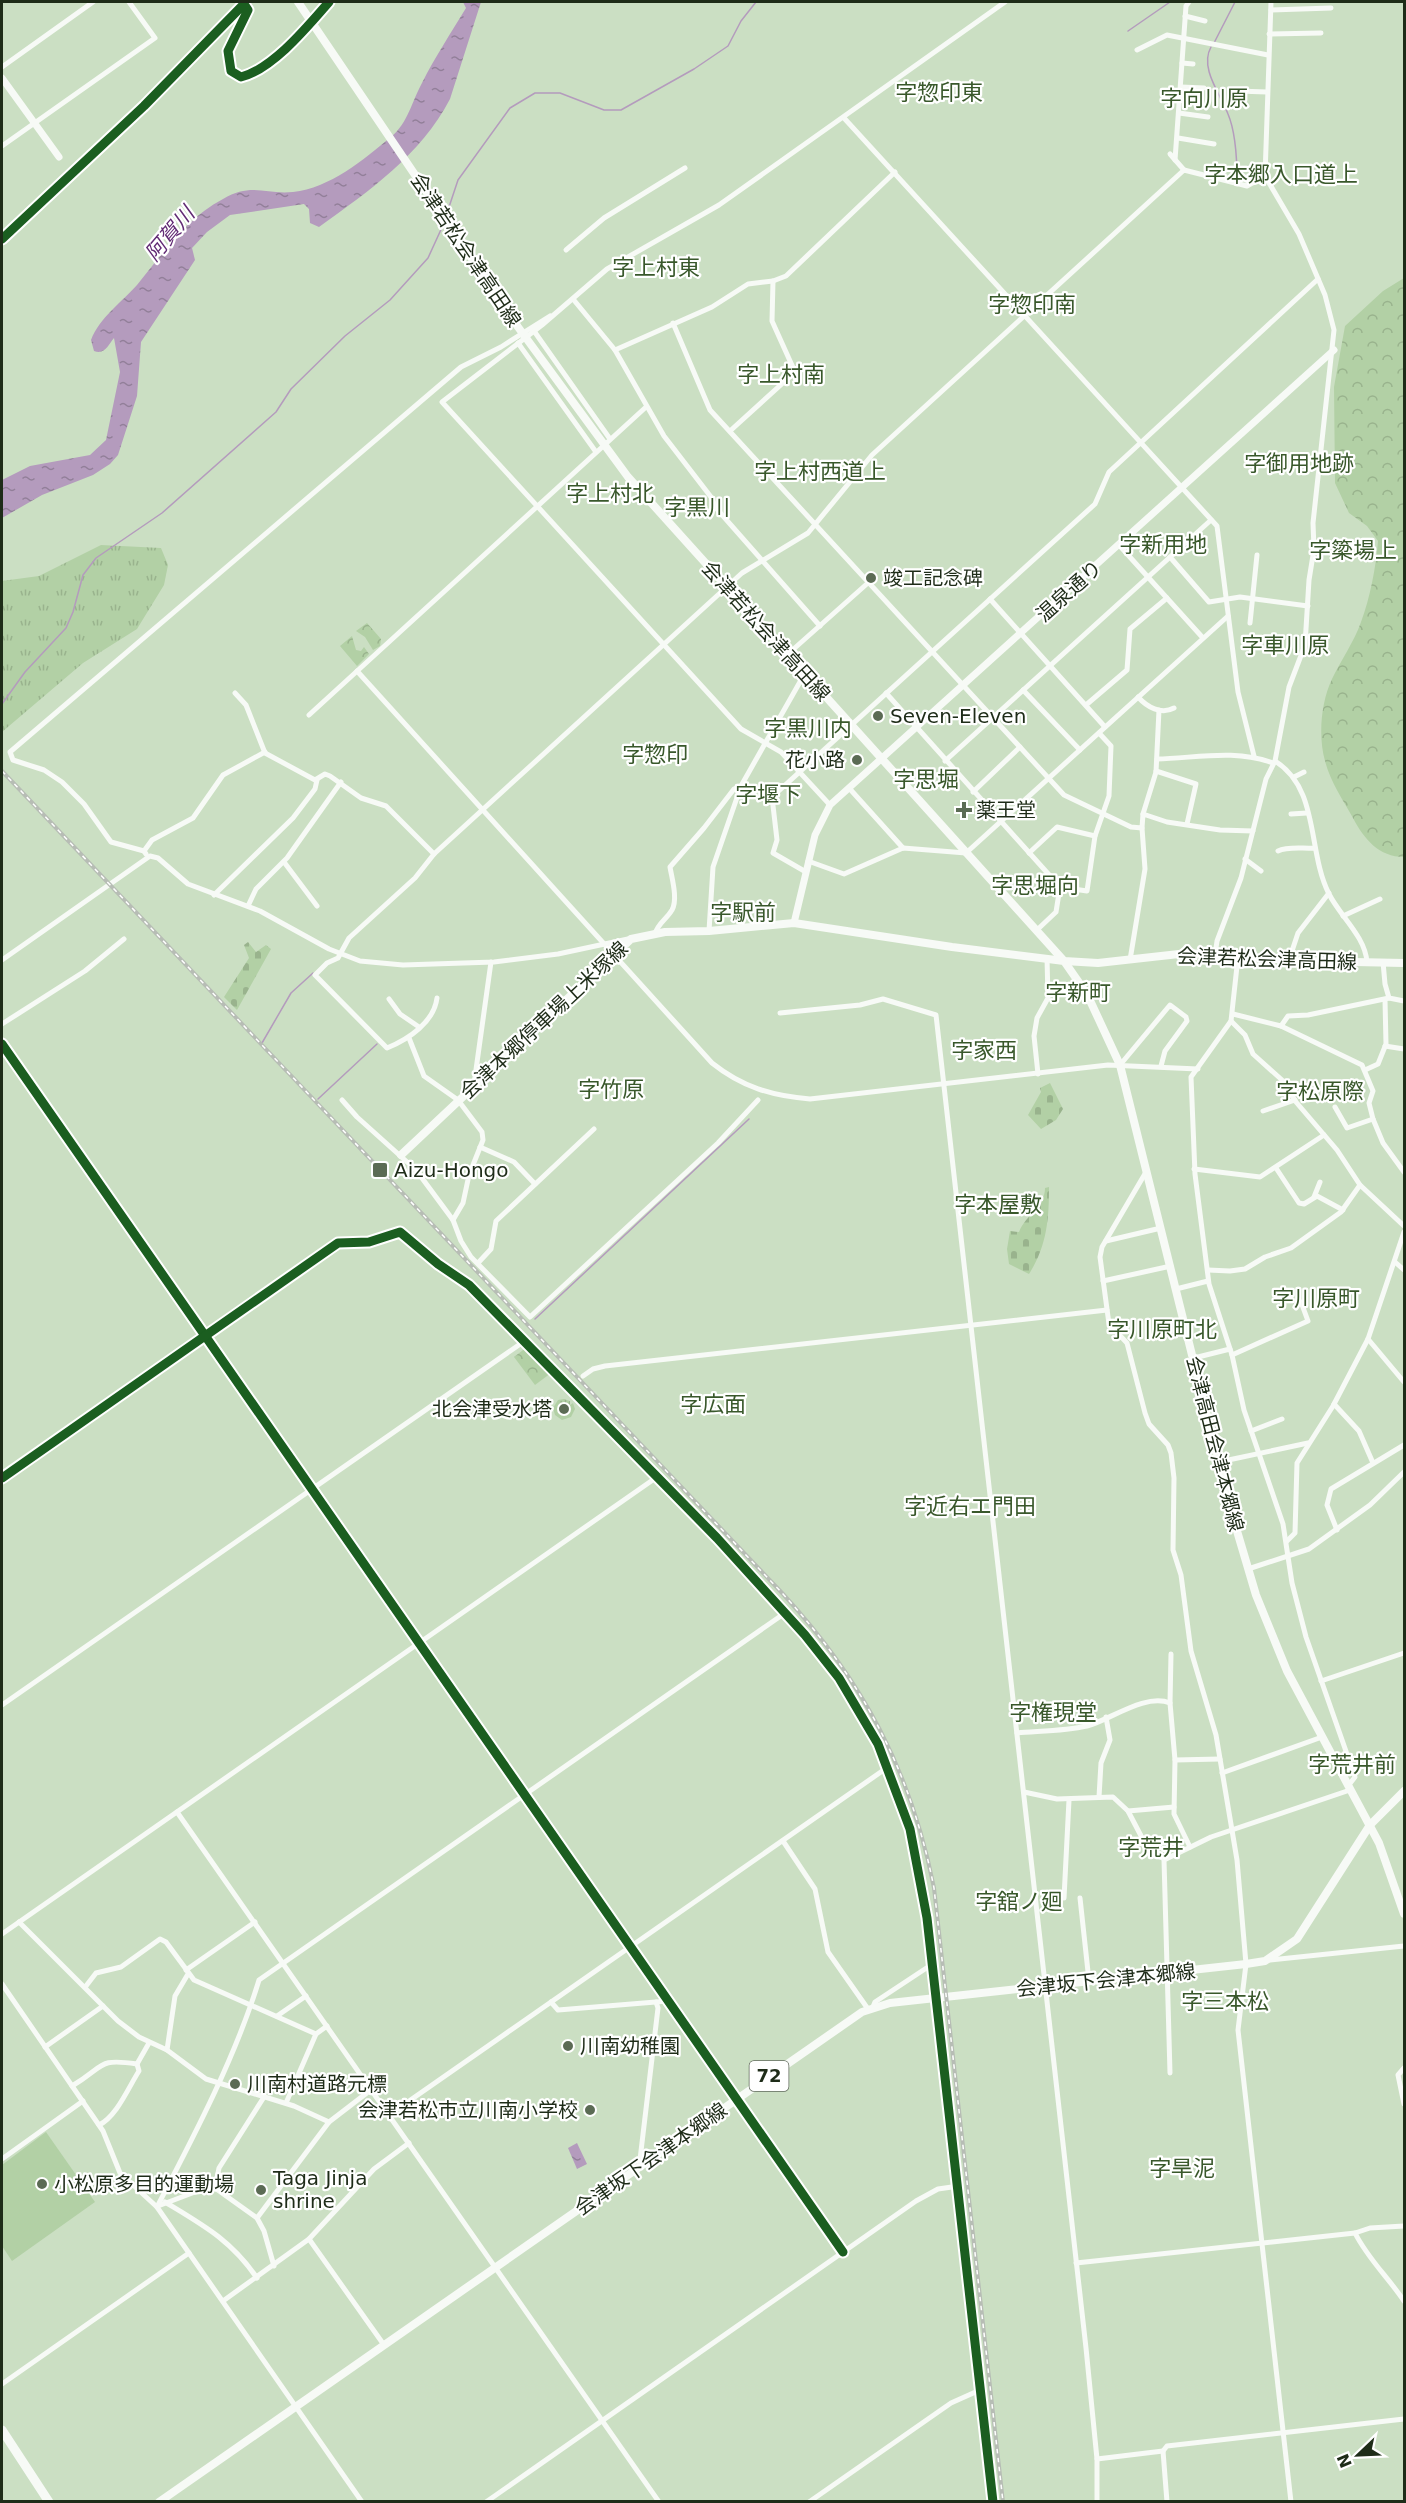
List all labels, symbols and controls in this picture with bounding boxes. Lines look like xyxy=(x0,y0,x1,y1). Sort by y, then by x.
district label: 字惣印東 xyxy=(895,80,983,105)
district label: 字向川原 xyxy=(1160,86,1248,111)
district label: 字本郷入口道上 xyxy=(1204,162,1358,187)
street label: 会津若松会津高田線 xyxy=(406,169,526,331)
water label: 阿賀川 xyxy=(141,201,201,266)
district label: 字上村東 xyxy=(612,255,700,280)
district label: 字惣印南 xyxy=(988,292,1076,317)
district label: 字上村南 xyxy=(737,362,825,387)
district label: 字御用地跡 xyxy=(1244,451,1354,476)
district label: 字上村西道上 xyxy=(754,459,886,484)
district label: 字上村北 xyxy=(566,481,654,506)
district label: 字黒川 xyxy=(664,495,730,520)
district label: 字新用地 xyxy=(1119,532,1207,557)
district label: 字簗場上 xyxy=(1309,538,1397,563)
street label: 温泉通り xyxy=(1031,555,1107,627)
street label: 会津若松会津高田線 xyxy=(697,556,835,706)
place label: 竣工記念碑 xyxy=(883,566,983,590)
marker: 竣工記念碑 xyxy=(864,571,878,585)
district label: 字車川原 xyxy=(1241,633,1329,658)
place label: Seven-Eleven xyxy=(890,704,1026,728)
marker: Seven-Eleven xyxy=(871,709,885,723)
district label: 字黒川内 xyxy=(764,716,852,741)
district label: 字惣印 xyxy=(622,742,688,767)
place label: 花小路 xyxy=(785,748,845,772)
marker: 花小路 xyxy=(850,753,864,767)
district label: 字思堀 xyxy=(893,767,959,792)
district label: 字堰下 xyxy=(735,782,801,807)
place label: 薬王堂 xyxy=(976,798,1036,822)
marker: 薬王堂 xyxy=(957,803,971,817)
district label: 字思堀向 xyxy=(991,873,1079,898)
district label: 字駅前 xyxy=(710,900,776,925)
street label: 会津本郷停車場上米塚線 xyxy=(455,936,633,1104)
street label: 会津若松会津高田線 xyxy=(1177,944,1357,974)
district label: 字新町 xyxy=(1045,980,1111,1005)
district label: 字家西 xyxy=(951,1038,1017,1063)
district label: 字竹原 xyxy=(578,1077,644,1102)
district label: 字松原際 xyxy=(1276,1079,1364,1104)
place label: Aizu-Hongo xyxy=(394,1158,509,1182)
marker: Aizu-Hongo xyxy=(371,1161,389,1179)
district label: 字本屋敷 xyxy=(954,1192,1042,1217)
district label: 字川原町 xyxy=(1272,1286,1360,1311)
district label: 字川原町北 xyxy=(1107,1317,1217,1342)
street label: 会津高田会津本郷線 xyxy=(1182,1354,1248,1534)
district label: 字広面 xyxy=(680,1392,746,1417)
place label: 北会津受水塔 xyxy=(432,1397,552,1421)
marker: 北会津受水塔 xyxy=(557,1402,571,1416)
district label: 字近右エ門田 xyxy=(904,1494,1036,1519)
district label: 字権現堂 xyxy=(1009,1700,1097,1725)
district label: 字荒井前 xyxy=(1308,1752,1396,1777)
district label: 字荒井 xyxy=(1118,1835,1184,1860)
district label: 字舘ノ廻 xyxy=(975,1889,1063,1914)
street label: 会津坂下会津本郷線 xyxy=(1015,1959,1197,2001)
district label: 字三本松 xyxy=(1181,1989,1269,2014)
place label: 川南幼稚園 xyxy=(580,2034,680,2058)
marker: 川南幼稚園 xyxy=(561,2039,575,2053)
road number: 72 xyxy=(750,2061,788,2091)
place label: 川南村道路元標 xyxy=(247,2072,387,2096)
marker: 川南村道路元標 xyxy=(228,2077,242,2091)
place label: 会津若松市立川南小学校 xyxy=(358,2098,578,2122)
street label: 会津坂下会津本郷線 xyxy=(570,2098,732,2220)
marker: 会津若松市立川南小学校 xyxy=(583,2103,597,2117)
district label: 字旱泥 xyxy=(1149,2156,1215,2181)
place label: Taga Jinja shrine xyxy=(272,2166,367,2213)
place label: 小松原多目的運動場 xyxy=(54,2172,234,2196)
marker: 小松原多目的運動場 xyxy=(35,2177,49,2191)
marker: Taga Jinja shrine xyxy=(254,2183,268,2197)
north arrow xyxy=(1328,2425,1388,2485)
text: N xyxy=(1333,2451,1356,2471)

